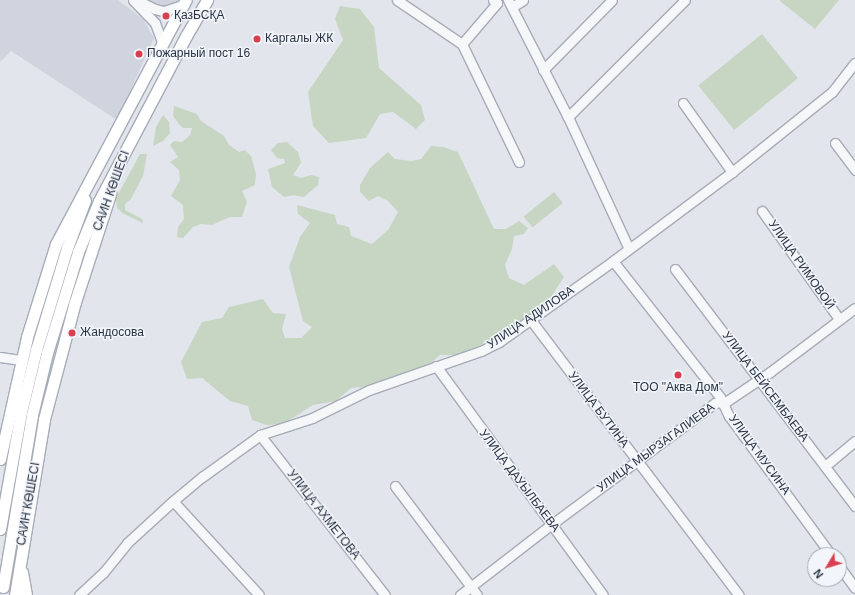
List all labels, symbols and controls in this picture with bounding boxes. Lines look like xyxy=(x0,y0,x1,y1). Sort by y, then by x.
place label: ҚазБСҚА xyxy=(174,9,224,23)
marker: ҚазБСҚА xyxy=(161,11,171,21)
place label: Каргалы ЖК xyxy=(265,32,333,46)
marker: Каргалы ЖК xyxy=(252,34,262,44)
place label: Пожарный пост 16 xyxy=(147,47,250,61)
marker: Пожарный пост 16 xyxy=(134,49,144,59)
street label: САИН КӨШЕСІ xyxy=(91,149,133,233)
street label: УЛИЦА РИМОВОЙ xyxy=(765,218,837,312)
street label: УЛИЦА АДИЛОВА xyxy=(485,284,577,352)
place label: Жандосова xyxy=(80,326,144,340)
marker: Жандосова xyxy=(67,328,77,338)
street label: УЛИЦА БЕЙСЕМБАЕВА xyxy=(719,329,811,445)
street label: УЛИЦА БУТИНА xyxy=(565,369,631,451)
marker: ТОО "Аква Дом" xyxy=(673,370,683,380)
place label: ТОО "Аква Дом" xyxy=(633,381,723,395)
street label: УЛИЦА МЫРЗАГАЛИЕВА xyxy=(594,401,718,495)
street label: УЛИЦА МУСИНА xyxy=(725,412,793,498)
street label: УЛИЦА ДАУЫЛБАЕВА xyxy=(476,427,562,535)
street label: САИН КӨШЕСІ xyxy=(15,461,43,547)
street label: УЛИЦА АХМЕТОВА xyxy=(284,467,362,563)
north arrow xyxy=(807,547,847,587)
text: N xyxy=(811,567,826,581)

